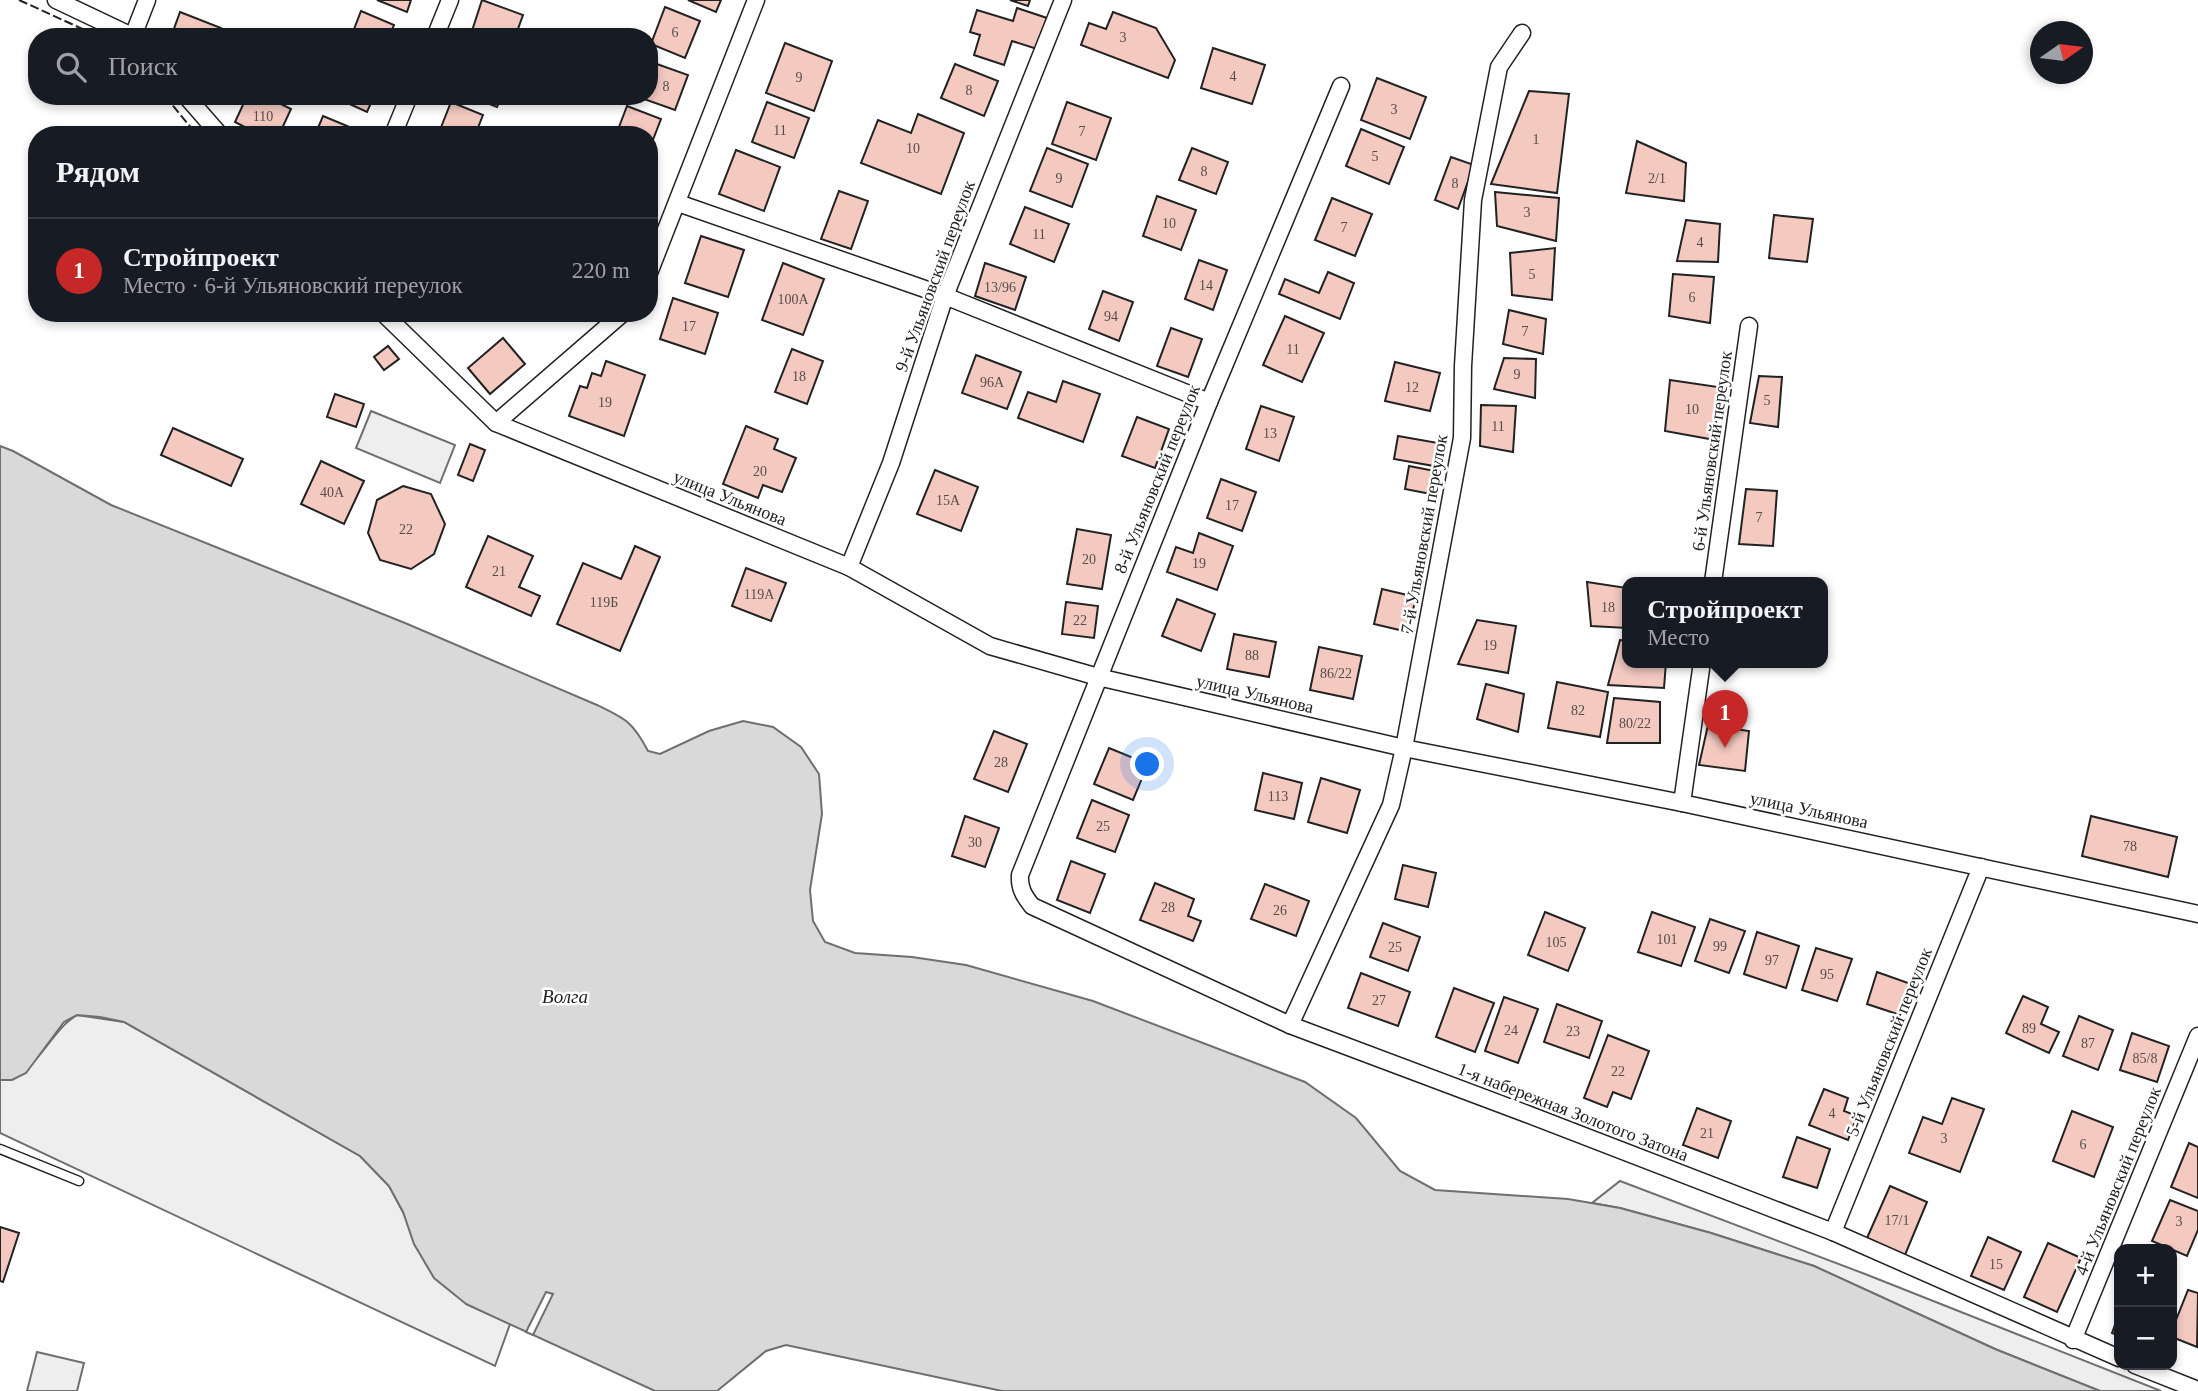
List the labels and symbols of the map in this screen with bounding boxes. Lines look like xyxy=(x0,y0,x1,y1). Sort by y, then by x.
north arrow xyxy=(2030,21,2093,84)
house number: 6 xyxy=(672,25,679,40)
house number: 3 xyxy=(1120,30,1127,45)
house number: 4 xyxy=(1230,69,1237,84)
house number: 9 xyxy=(796,70,803,85)
house number: 8 xyxy=(663,79,670,94)
house number: 8 xyxy=(966,83,973,98)
house number: 3 xyxy=(1391,102,1398,117)
house number: 110 xyxy=(253,109,273,124)
house number: 11 xyxy=(773,123,787,138)
house number: 7 xyxy=(1079,124,1086,139)
house number: 1 xyxy=(1533,132,1540,147)
house number: 10 xyxy=(906,141,920,156)
house number: 5 xyxy=(1372,149,1379,164)
house number: 8 xyxy=(1201,164,1208,179)
house number: 9 xyxy=(1056,171,1063,186)
house number: 2/1 xyxy=(1648,171,1666,186)
house number: 8 xyxy=(1452,176,1459,191)
street label: 9-й Ульяновский переулок xyxy=(891,177,979,374)
house number: 3 xyxy=(1524,205,1531,220)
house number: 10 xyxy=(1162,216,1176,231)
house number: 7 xyxy=(1341,220,1348,235)
house number: 11 xyxy=(1032,227,1046,242)
house number: 4 xyxy=(1697,235,1704,250)
house number: 5 xyxy=(1529,267,1536,282)
house number: 14 xyxy=(1199,278,1213,293)
house number: 13/96 xyxy=(984,280,1016,295)
house number: 6 xyxy=(1689,290,1696,305)
house number: 100А xyxy=(777,292,809,307)
house number: 94 xyxy=(1104,309,1118,324)
house number: 17 xyxy=(682,319,696,334)
house number: 7 xyxy=(1522,324,1529,339)
house number: 11 xyxy=(1286,342,1300,357)
street label: 6-й Ульяновский переулок xyxy=(1688,349,1736,552)
house number: 9 xyxy=(1514,367,1521,382)
house number: 18 xyxy=(792,369,806,384)
house number: 96А xyxy=(980,375,1005,390)
house number: 12 xyxy=(1405,380,1419,395)
street label: 8-й Ульяновский переулок xyxy=(1110,381,1204,576)
house number: 5 xyxy=(1764,393,1771,408)
house number: 19 xyxy=(598,395,612,410)
house number: 10 xyxy=(1685,402,1699,417)
house number: 11 xyxy=(1491,419,1505,434)
house number: 13 xyxy=(1263,426,1277,441)
street label: 7-й Ульяновский переулок xyxy=(1397,433,1451,635)
house number: 20 xyxy=(753,464,767,479)
street label: улица Ульянова xyxy=(671,466,789,530)
house number: 40А xyxy=(320,485,345,500)
house number: 15А xyxy=(936,493,961,508)
house number: 17 xyxy=(1225,498,1239,513)
house number: 7 xyxy=(1756,510,1763,525)
house number: 22 xyxy=(399,522,413,537)
house number: 20 xyxy=(1082,552,1096,567)
house number: 19 xyxy=(1192,556,1206,571)
house number: 21 xyxy=(492,564,506,579)
house number: 119А xyxy=(744,587,775,602)
house number: 119Б xyxy=(590,595,618,610)
house number: 18 xyxy=(1601,600,1615,615)
house number: 22 xyxy=(1073,613,1087,628)
house number: 19 xyxy=(1483,638,1497,653)
house number: 88 xyxy=(1245,648,1259,663)
house number: 86/22 xyxy=(1320,666,1352,681)
street label: улица Ульянова xyxy=(1194,671,1316,717)
pin: 1 xyxy=(1702,690,1748,748)
house number: 82 xyxy=(1571,703,1585,718)
house number: 80/22 xyxy=(1619,716,1651,731)
your location xyxy=(1130,747,1164,781)
house number: 28 xyxy=(994,755,1008,770)
street label: улица Ульянова xyxy=(1748,788,1870,832)
house number: 113 xyxy=(1268,789,1288,804)
house number: 25 xyxy=(1096,819,1110,834)
house number: 30 xyxy=(968,835,982,850)
house number: 78 xyxy=(2123,839,2137,854)
house number: 28 xyxy=(1161,900,1175,915)
house number: 26 xyxy=(1273,903,1287,918)
house number: 101 xyxy=(1657,932,1678,947)
house number: 105 xyxy=(1546,935,1567,950)
house number: 99 xyxy=(1713,939,1727,954)
house number: 25 xyxy=(1388,940,1402,955)
street label: 5-й Ульяновский переулок xyxy=(1842,944,1936,1139)
house number: 97 xyxy=(1765,953,1779,968)
house number: 95 xyxy=(1820,967,1834,982)
water label: Волга xyxy=(542,986,588,1007)
house number: 27 xyxy=(1372,993,1386,1008)
house number: 89 xyxy=(2022,1021,2036,1036)
house number: 24 xyxy=(1504,1023,1518,1038)
house number: 23 xyxy=(1566,1024,1580,1039)
house number: 87 xyxy=(2081,1036,2095,1051)
house number: 85/8 xyxy=(2133,1051,2157,1066)
street label: 1-я набережная Золотого Затона xyxy=(1455,1059,1691,1165)
house number: 22 xyxy=(1611,1064,1625,1079)
street label: 4-й Ульяновский переулок xyxy=(2071,1083,2165,1278)
house number: 4 xyxy=(1829,1106,1836,1121)
house number: 21 xyxy=(1700,1126,1714,1141)
house number: 3 xyxy=(1941,1131,1948,1146)
house number: 6 xyxy=(2080,1137,2087,1152)
house number: 17/1 xyxy=(1885,1213,1909,1228)
house number: 3 xyxy=(2176,1214,2183,1229)
house number: 15 xyxy=(1989,1257,2003,1272)

